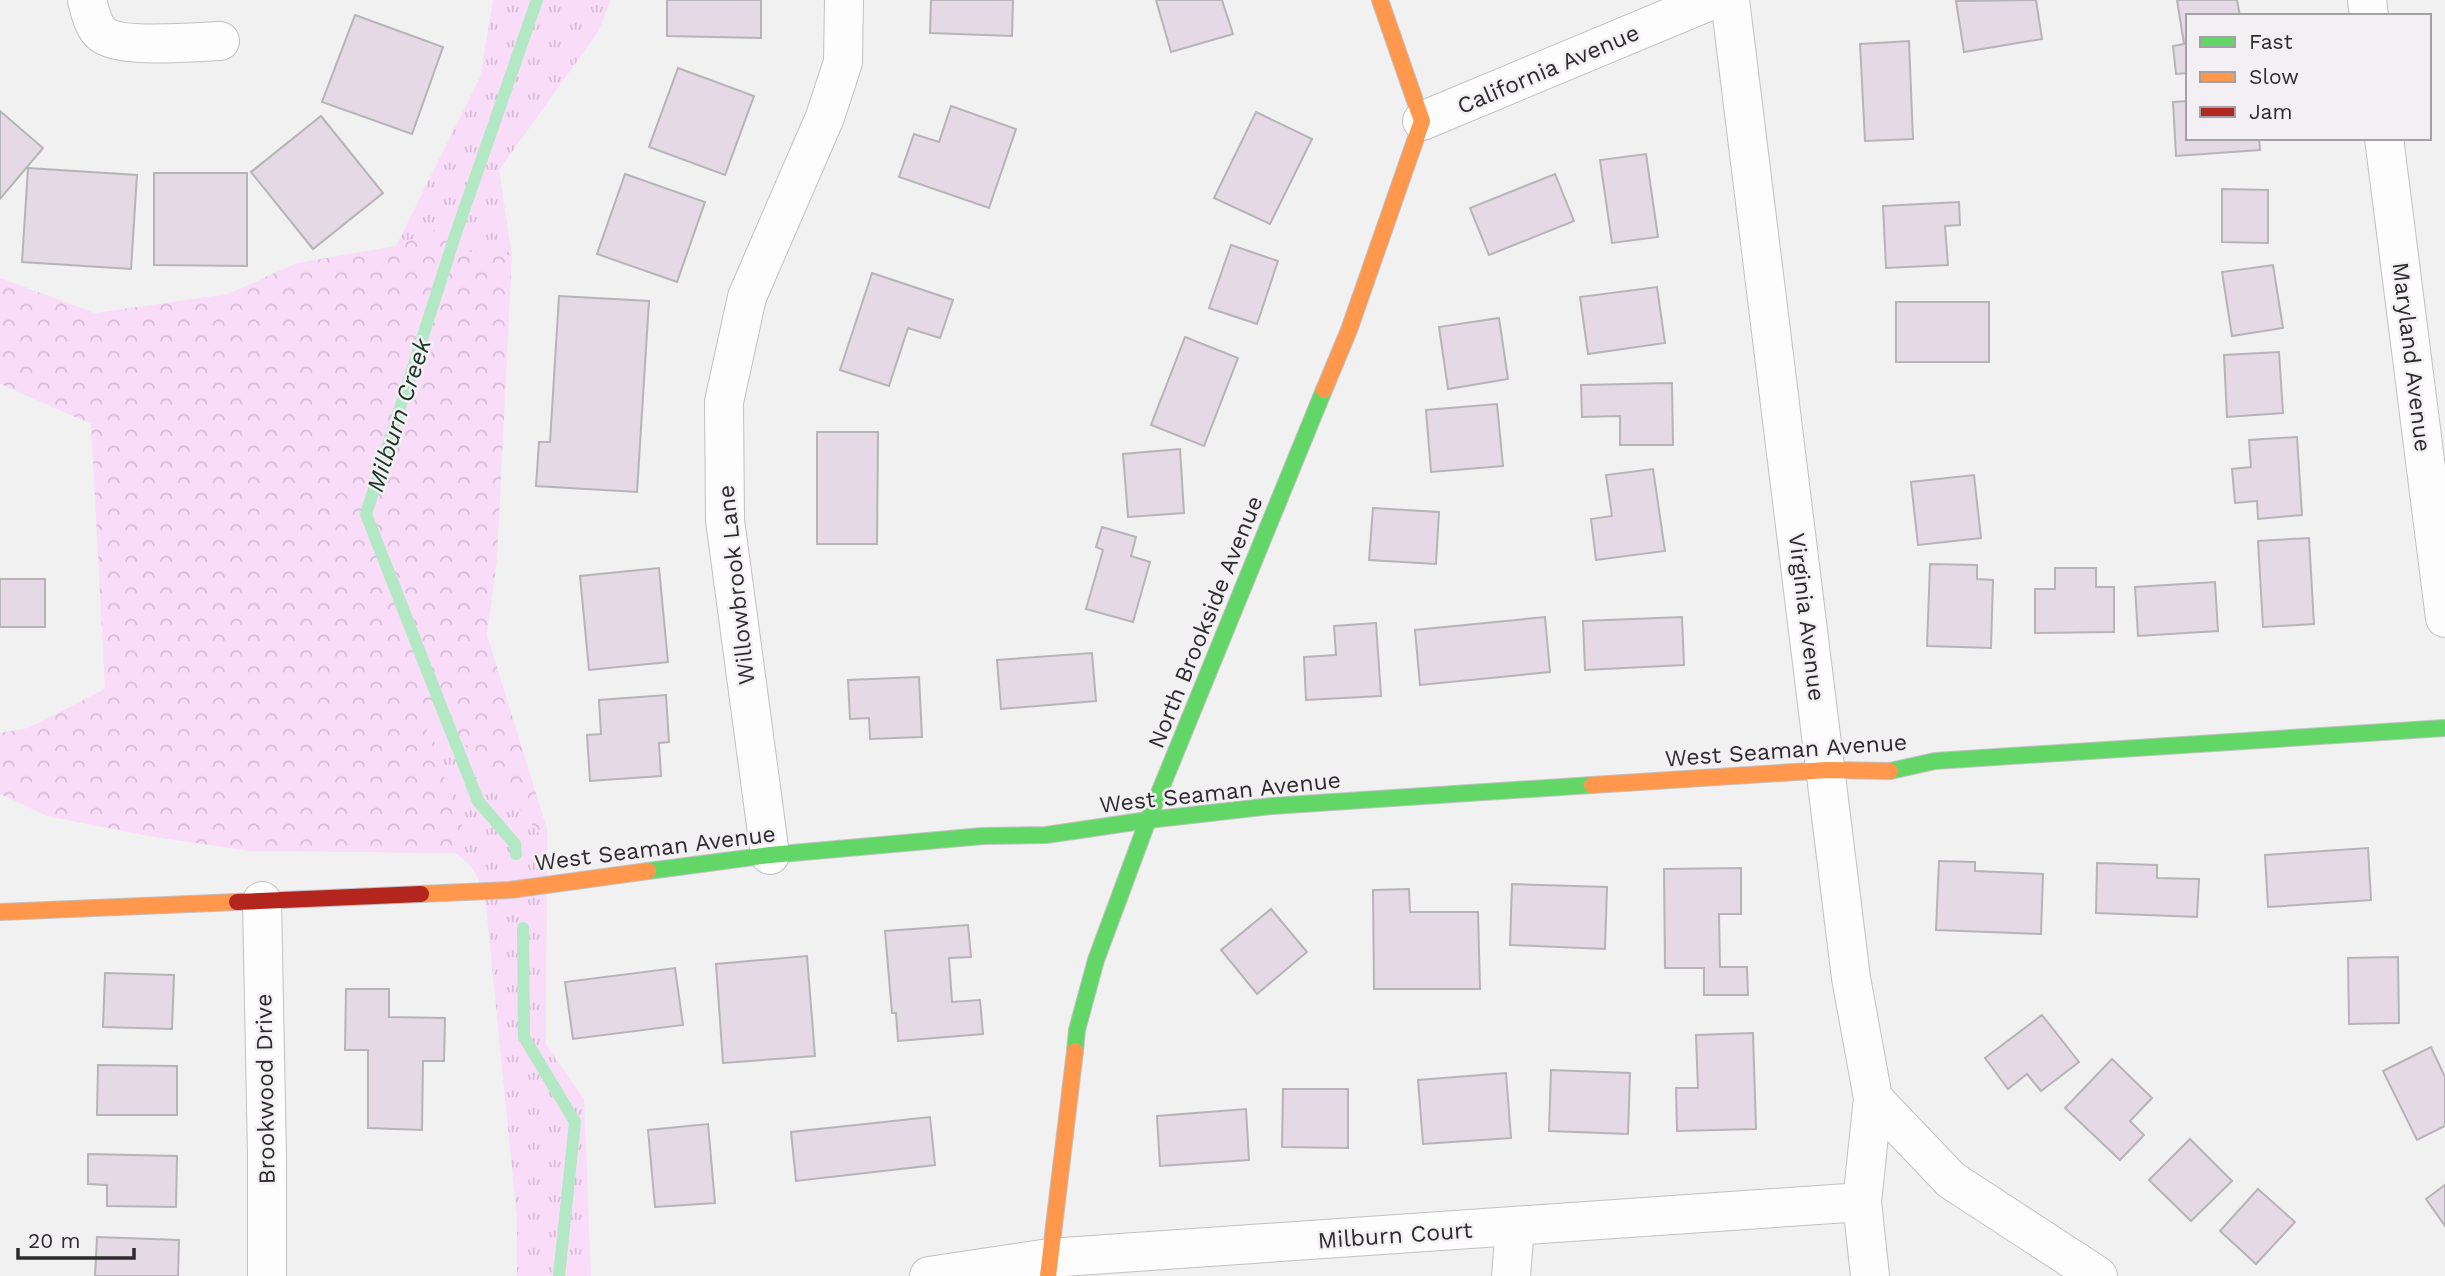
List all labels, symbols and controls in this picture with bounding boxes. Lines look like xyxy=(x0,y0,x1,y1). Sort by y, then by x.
legend xyxy=(2186,14,2431,140)
street label: California Avenue xyxy=(1453,19,1643,120)
text: Fast xyxy=(2249,29,2293,54)
text: Slow xyxy=(2249,64,2299,89)
text: Jam xyxy=(2249,99,2292,124)
street label: Maryland Avenue xyxy=(2386,261,2437,453)
water label: Milburn Creek xyxy=(361,334,437,495)
street label: Willowbrook Lane xyxy=(713,484,760,686)
street label: North Brookside Avenue xyxy=(1142,492,1268,752)
street label: Virginia Avenue xyxy=(1783,531,1830,703)
street label: West Seaman Avenue xyxy=(1664,729,1908,772)
street label: West Seaman Avenue xyxy=(1098,766,1342,819)
street label: West Seaman Avenue xyxy=(533,820,777,877)
street label: Brookwood Drive xyxy=(250,993,281,1185)
scale bar xyxy=(18,1216,133,1260)
street label: Milburn Court xyxy=(1317,1217,1474,1254)
text: 20 m xyxy=(28,1228,80,1253)

